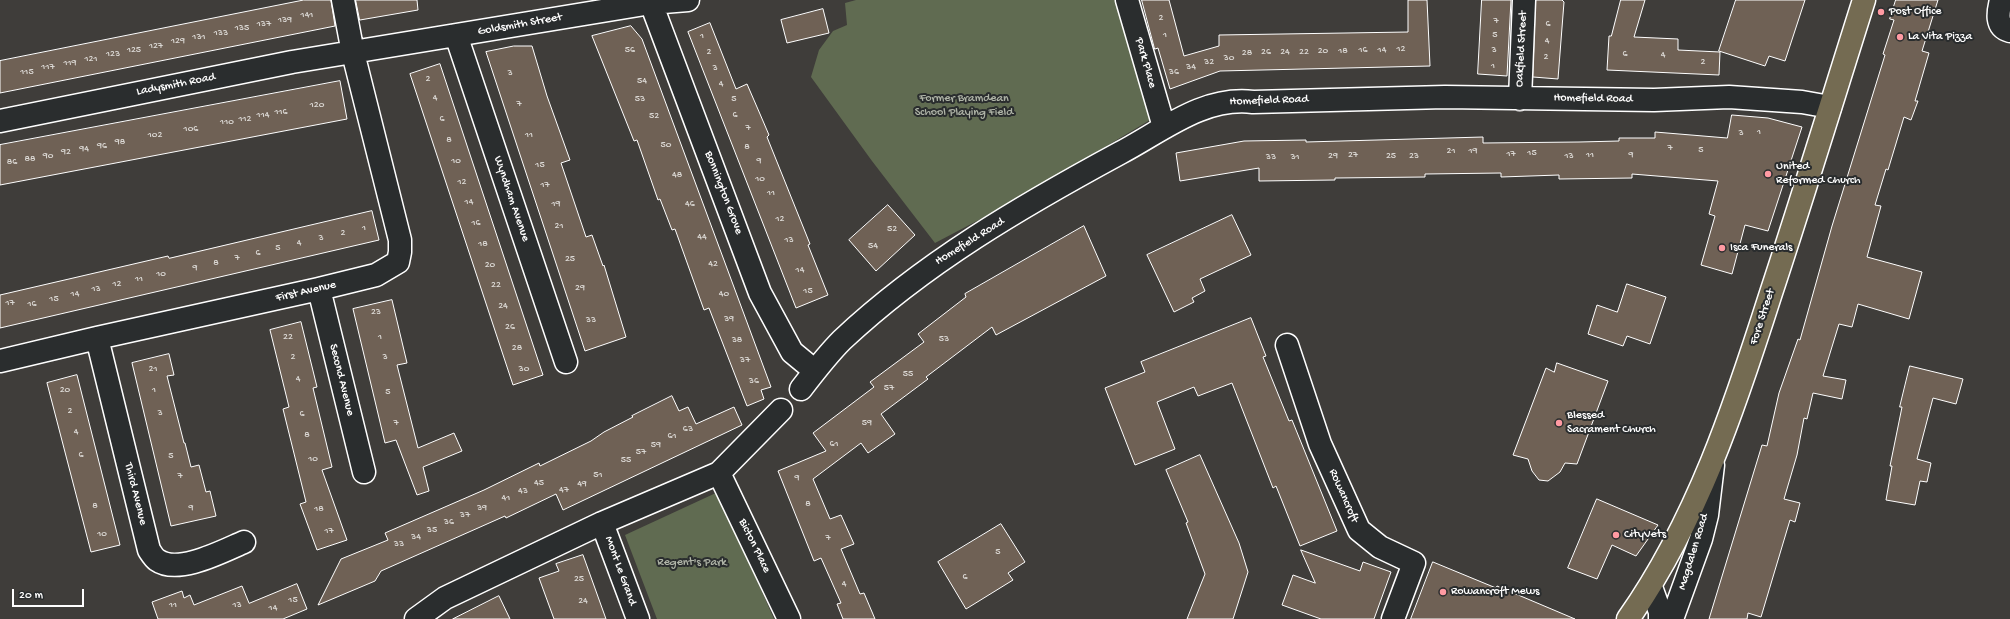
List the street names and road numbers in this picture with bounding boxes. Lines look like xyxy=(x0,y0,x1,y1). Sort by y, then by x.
street label: Goldsmith Street xyxy=(477,11,563,39)
street label: Oakfield Street xyxy=(1513,11,1531,87)
street label: Park Place xyxy=(1131,36,1159,90)
street label: Ladysmith Road xyxy=(135,70,217,100)
street label: Homefield Road xyxy=(1553,91,1633,107)
street label: Homefield Road xyxy=(1229,92,1309,110)
street label: Bonnington Grove xyxy=(700,149,746,237)
street label: Wyndham Avenue xyxy=(490,154,532,244)
street label: Homefield Road xyxy=(933,215,1007,269)
street label: First Avenue xyxy=(275,278,337,306)
street label: Fore Street xyxy=(1747,287,1779,347)
street label: Second Avenue xyxy=(325,342,357,418)
street label: Third Avenue xyxy=(120,461,150,527)
street label: Rowancroft xyxy=(1325,467,1361,525)
street label: Magdalen Road xyxy=(1676,512,1712,592)
street label: Bicton Place xyxy=(735,516,773,576)
street label: Mont Le Grand xyxy=(601,534,639,608)

